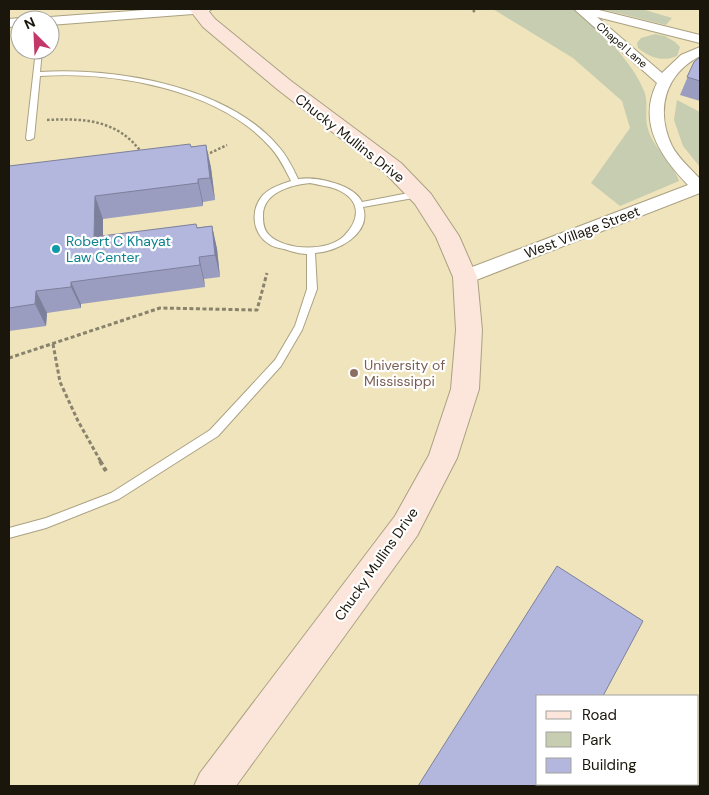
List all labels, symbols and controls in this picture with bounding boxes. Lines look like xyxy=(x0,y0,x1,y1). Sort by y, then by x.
north arrow xyxy=(10,10,60,60)
text: N xyxy=(21,13,38,33)
street label: Chapel Lane xyxy=(594,19,650,71)
street label: Chucky Mullins Drive xyxy=(292,90,408,186)
street label: West Village Street xyxy=(522,202,642,262)
place label: Robert C Khayat Law Center xyxy=(66,232,171,266)
marker: Robert C Khayat Law Center xyxy=(50,243,62,255)
place label: University of Mississippi xyxy=(364,356,445,390)
marker: University of Mississippi xyxy=(348,367,360,379)
street label: Chucky Mullins Drive xyxy=(330,504,422,624)
legend xyxy=(536,695,699,785)
text: Road xyxy=(582,705,617,725)
text: Park xyxy=(582,730,612,750)
text: Building xyxy=(582,755,637,775)

